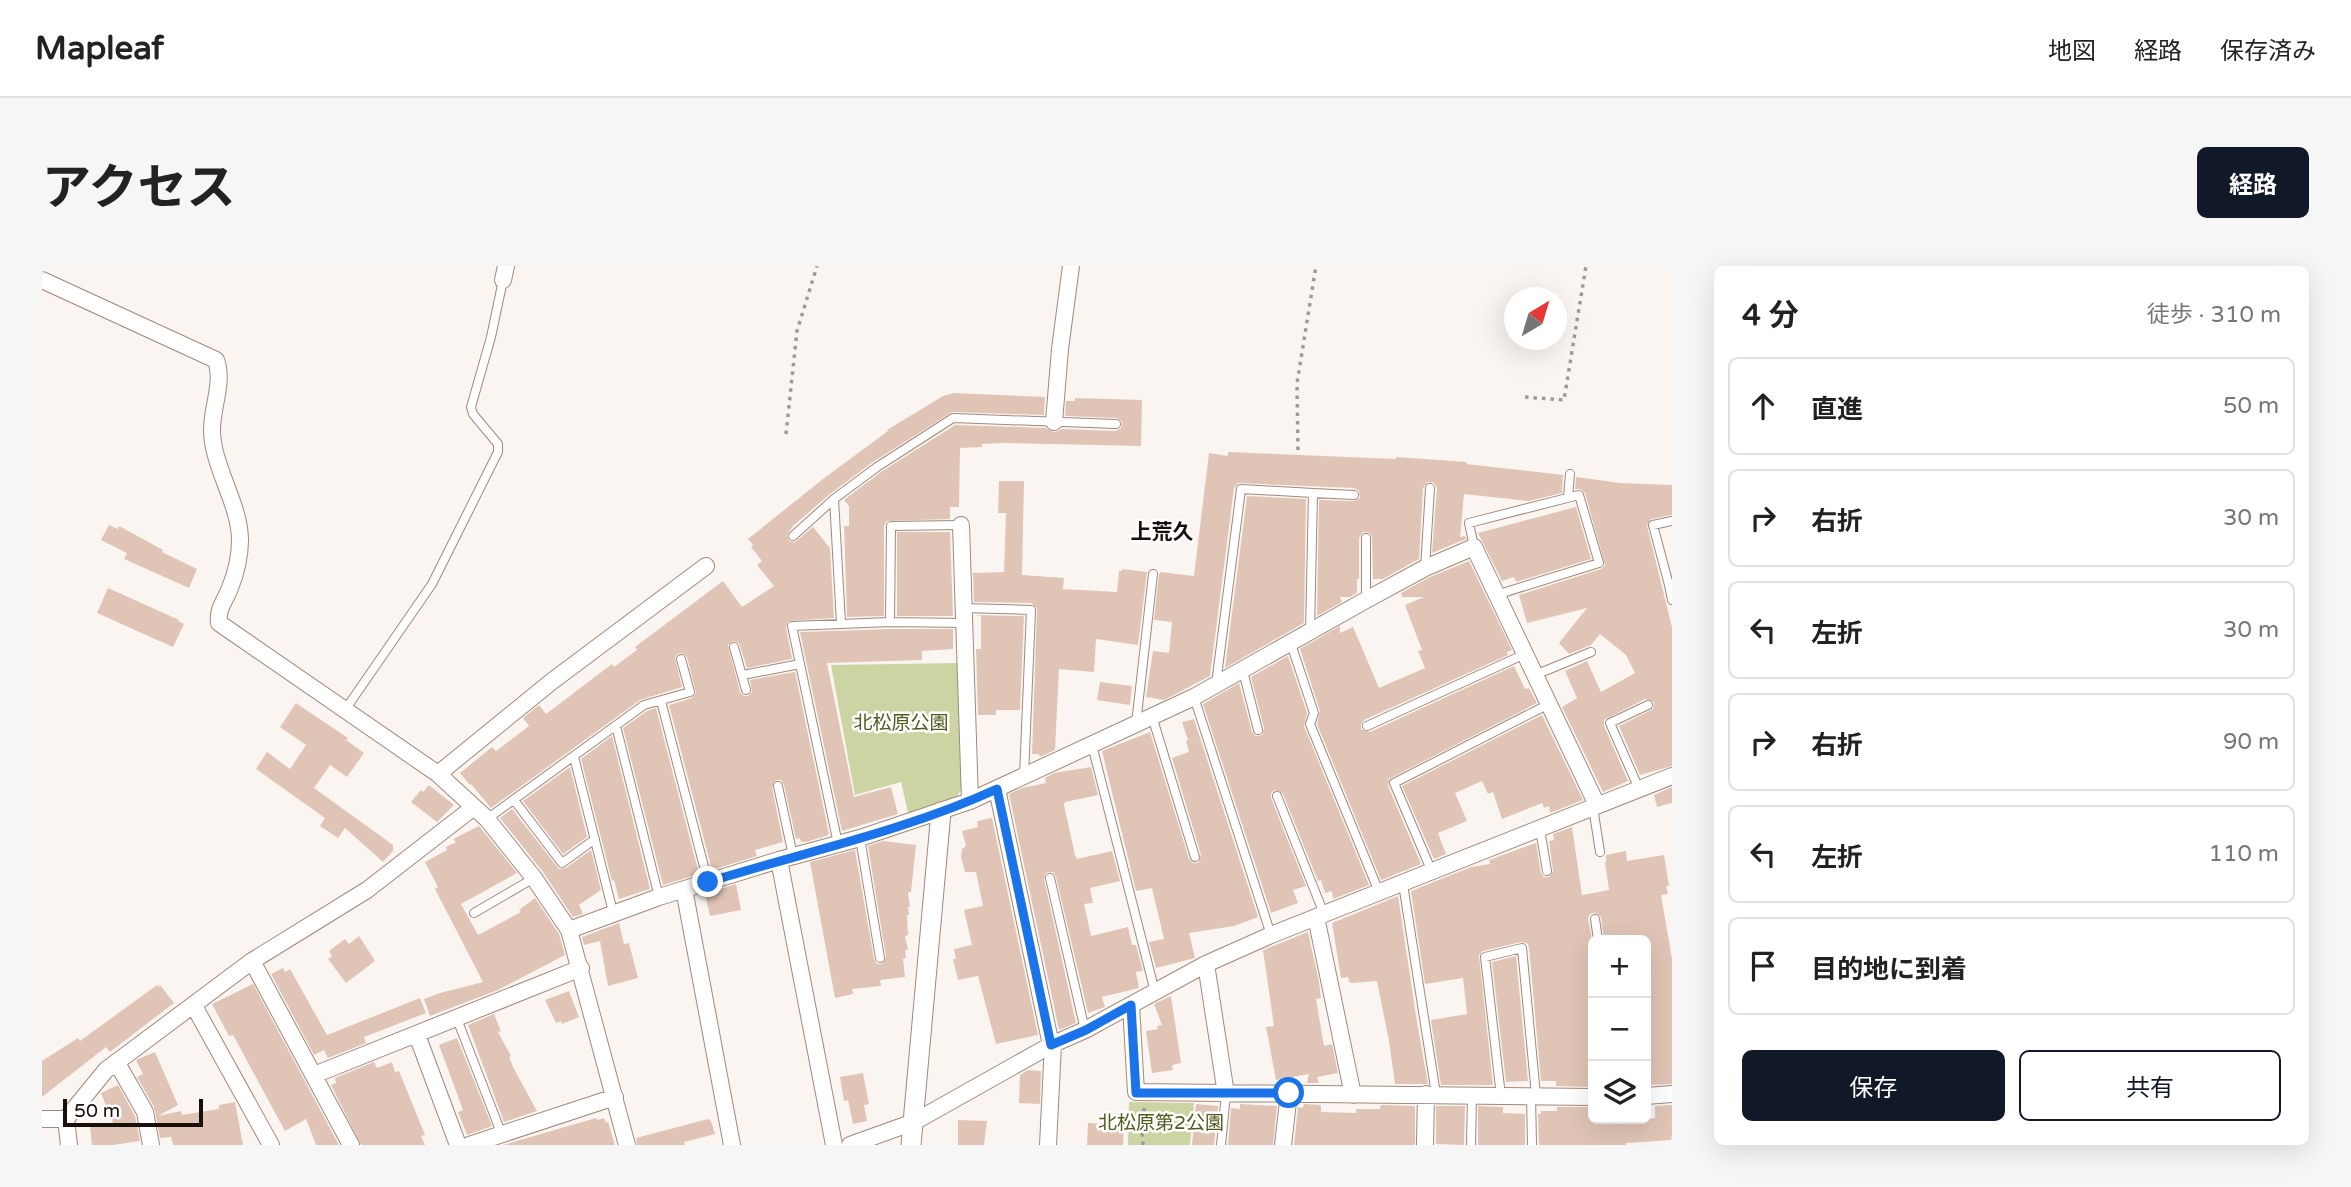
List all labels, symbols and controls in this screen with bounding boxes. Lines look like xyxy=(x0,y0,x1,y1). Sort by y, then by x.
text: Mapleaf xyxy=(35,29,164,68)
text: 地図 xyxy=(2048,37,2096,66)
text: 経路 xyxy=(2134,37,2182,66)
text: 保存済み xyxy=(2220,37,2316,66)
button: 経路 xyxy=(2197,147,2309,218)
text: アクセス xyxy=(42,159,236,218)
north arrow xyxy=(1504,287,1567,350)
text: 4 分 xyxy=(1742,297,1799,334)
text: 徒歩 · 310 m xyxy=(2147,301,2281,329)
icon: ahead xyxy=(1744,387,1782,425)
text: 50 m xyxy=(2223,392,2279,420)
text: 直進 xyxy=(1811,394,1863,425)
icon: right xyxy=(1744,499,1782,537)
text: 30 m xyxy=(2223,504,2279,532)
text: 右折 xyxy=(1811,506,1863,537)
district label: 上荒久 xyxy=(1131,520,1194,545)
icon: left xyxy=(1744,611,1782,649)
text: 30 m xyxy=(2223,616,2279,644)
text: 左折 xyxy=(1811,618,1863,649)
park label: 北松原公園 xyxy=(853,712,949,734)
icon: right xyxy=(1744,723,1782,761)
text: 90 m xyxy=(2223,728,2279,756)
text: 右折 xyxy=(1811,730,1863,761)
icon: left xyxy=(1744,835,1782,873)
text: 110 m xyxy=(2209,840,2279,868)
text: 左折 xyxy=(1811,842,1863,873)
route end xyxy=(692,866,723,897)
map controls xyxy=(1588,935,1651,1124)
button: + xyxy=(1588,935,1651,998)
icon: arrive xyxy=(1744,947,1782,985)
text: 目的地に到着 xyxy=(1811,954,1967,985)
button: − xyxy=(1588,998,1651,1061)
button: 保存 xyxy=(1742,1050,2005,1121)
button: 共有 xyxy=(2019,1050,2281,1121)
button: layers xyxy=(1588,1061,1651,1124)
route start xyxy=(1273,1077,1304,1108)
scale bar xyxy=(63,1096,203,1128)
text: 50 m xyxy=(74,1100,120,1122)
park label: 北松原第2公園 xyxy=(1098,1112,1224,1134)

